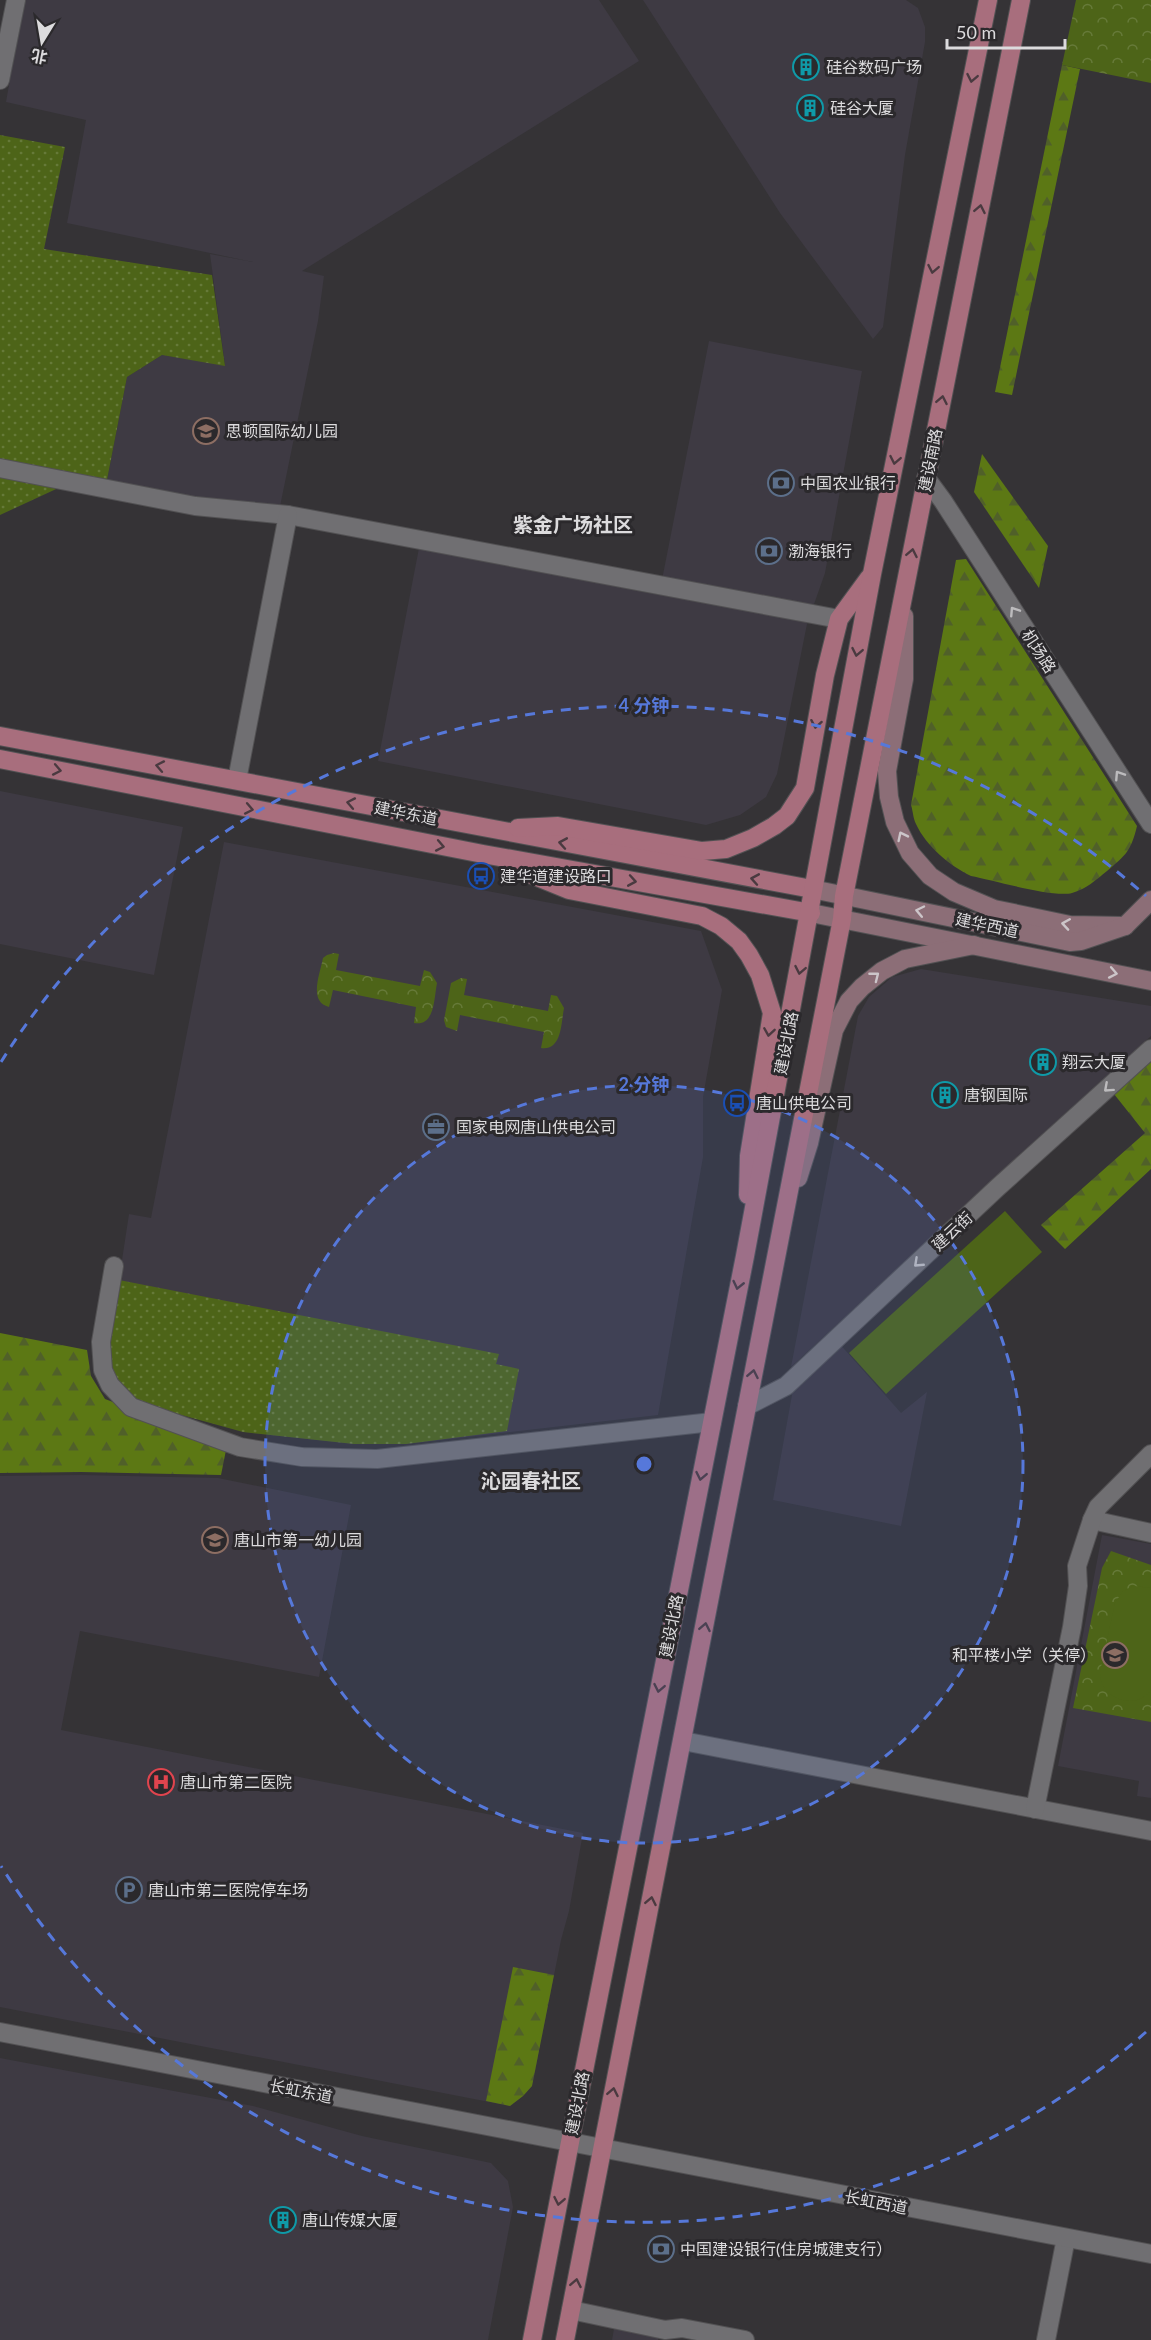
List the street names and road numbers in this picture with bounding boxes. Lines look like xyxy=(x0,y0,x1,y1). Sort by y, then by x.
street label: 建设南路 xyxy=(914,427,945,493)
street label: 机场路 xyxy=(1018,625,1060,676)
street label: 建华东道 xyxy=(373,797,439,828)
street label: 建华西道 xyxy=(954,909,1020,940)
street label: 建设北路 xyxy=(770,1010,801,1076)
street label: 建云街 xyxy=(928,1207,976,1254)
street label: 建设北路 xyxy=(655,1593,686,1659)
street label: 建设北路 xyxy=(561,2070,592,2136)
street label: 长虹东道 xyxy=(268,2075,334,2106)
street label: 长虹西道 xyxy=(843,2186,909,2217)

